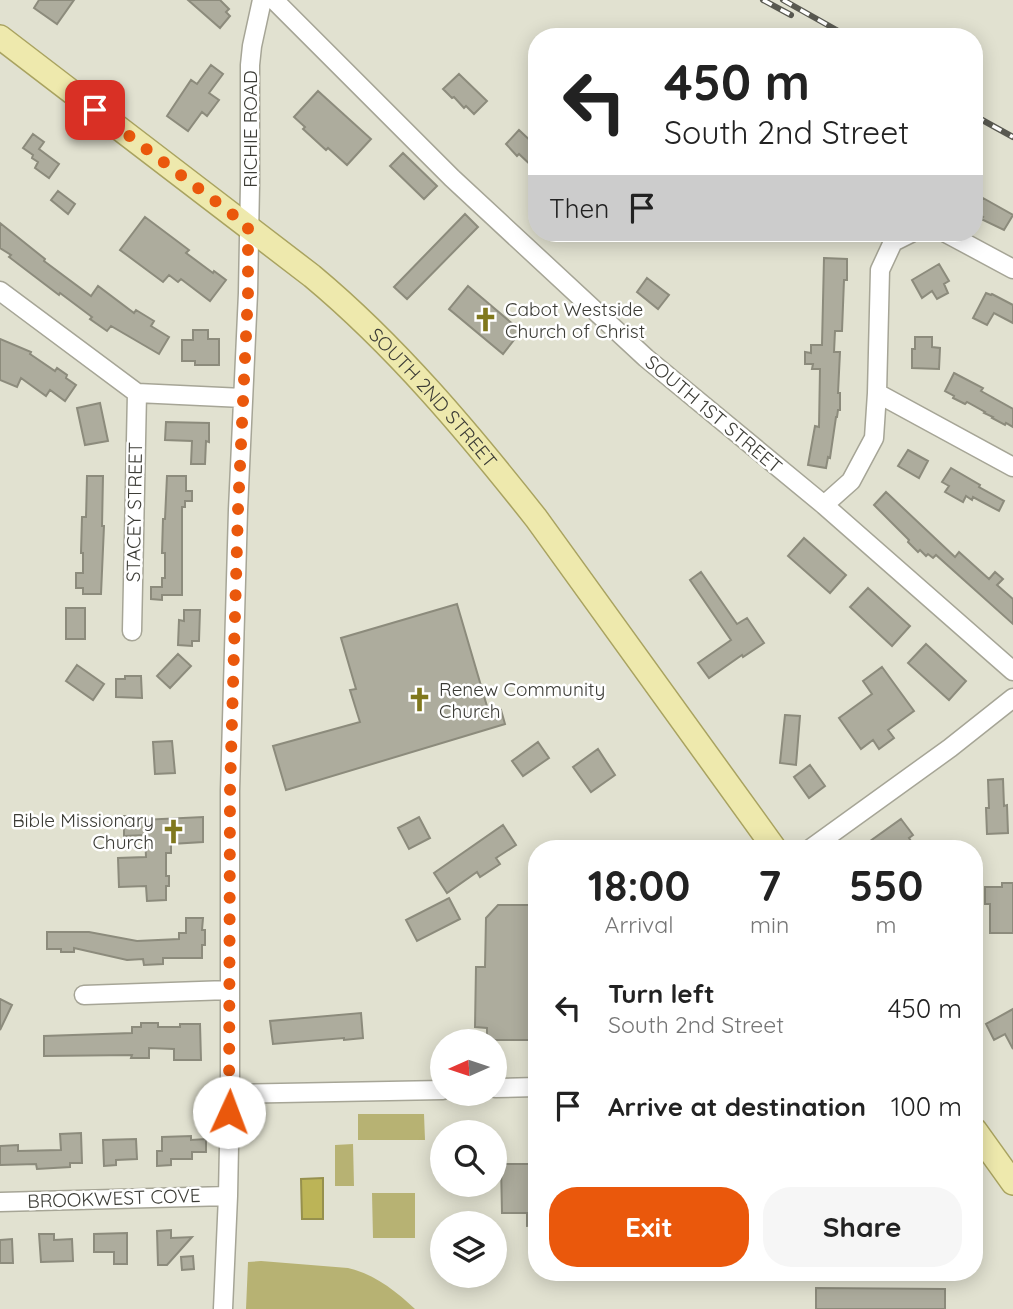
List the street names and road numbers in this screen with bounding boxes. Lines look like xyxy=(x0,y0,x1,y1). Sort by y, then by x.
street label: RICHIE ROAD xyxy=(238,70,262,188)
street label: SOUTH 2ND STREET xyxy=(364,322,503,473)
street label: SOUTH 1ST STREET xyxy=(641,350,787,478)
street label: STACEY STREET xyxy=(121,442,147,582)
street label: BROOKWEST COVE xyxy=(27,1183,201,1213)

